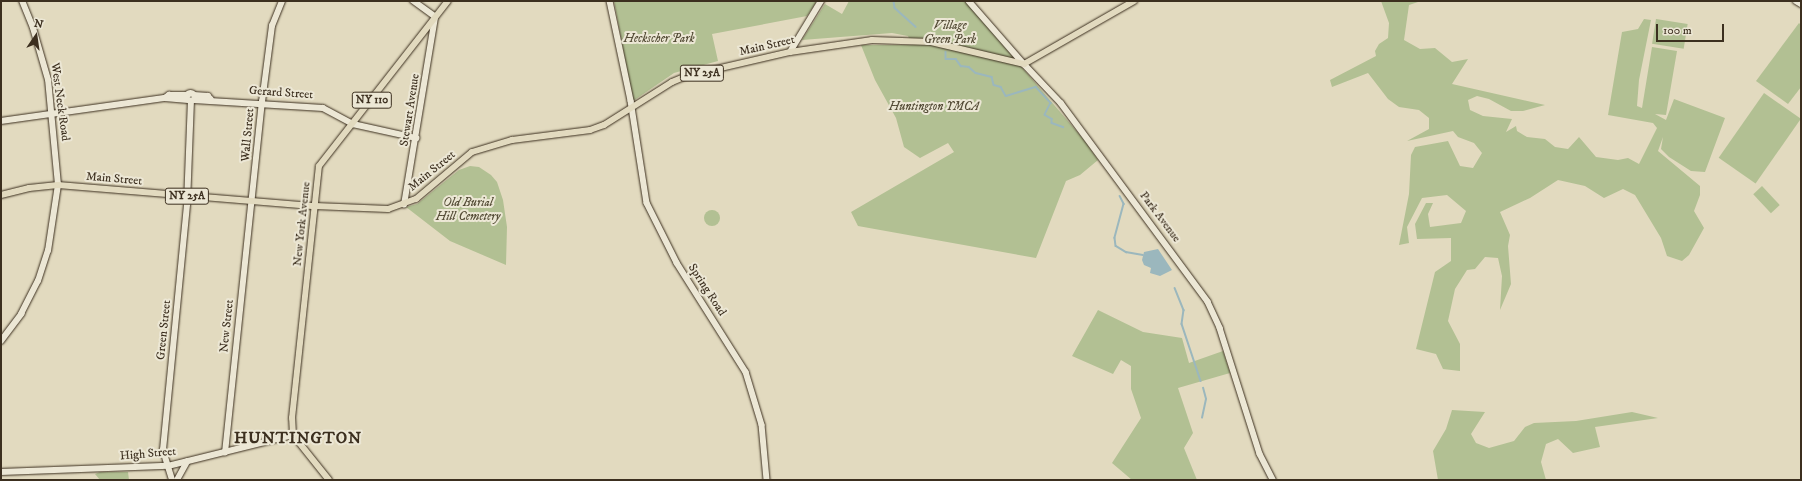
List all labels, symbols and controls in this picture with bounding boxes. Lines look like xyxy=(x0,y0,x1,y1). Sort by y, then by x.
north arrow xyxy=(16,16,56,56)
text: N xyxy=(33,16,45,32)
scale bar xyxy=(1658,16,1726,42)
park label: Village Green Park xyxy=(924,19,976,47)
text: 100 m xyxy=(1663,23,1692,38)
park label: Heckscher Park xyxy=(624,32,694,46)
street label: Main Street xyxy=(738,33,796,59)
street label: West Neck Road xyxy=(47,62,73,142)
road number: NY 25A xyxy=(679,64,725,82)
street label: Stewart Avenue xyxy=(397,73,423,147)
street label: Gerard Street xyxy=(248,84,314,102)
road number: NY 110 xyxy=(351,91,393,109)
park label: Huntington YMCA xyxy=(889,100,979,114)
street label: Wall Street xyxy=(238,108,258,162)
street label: Main Street xyxy=(406,148,458,194)
street label: Main Street xyxy=(85,169,143,189)
street label: New York Avenue xyxy=(290,181,314,267)
road number: NY 25A xyxy=(164,187,210,205)
street label: Park Avenue xyxy=(1136,189,1184,245)
park label: Old Burial Hill Cemetery xyxy=(436,196,500,224)
street label: Spring Road xyxy=(685,261,729,319)
street label: Green Street xyxy=(154,299,174,361)
street label: New Street xyxy=(217,299,237,353)
district label: HUNTINGTON xyxy=(234,428,362,448)
street label: High Street xyxy=(119,444,177,464)

